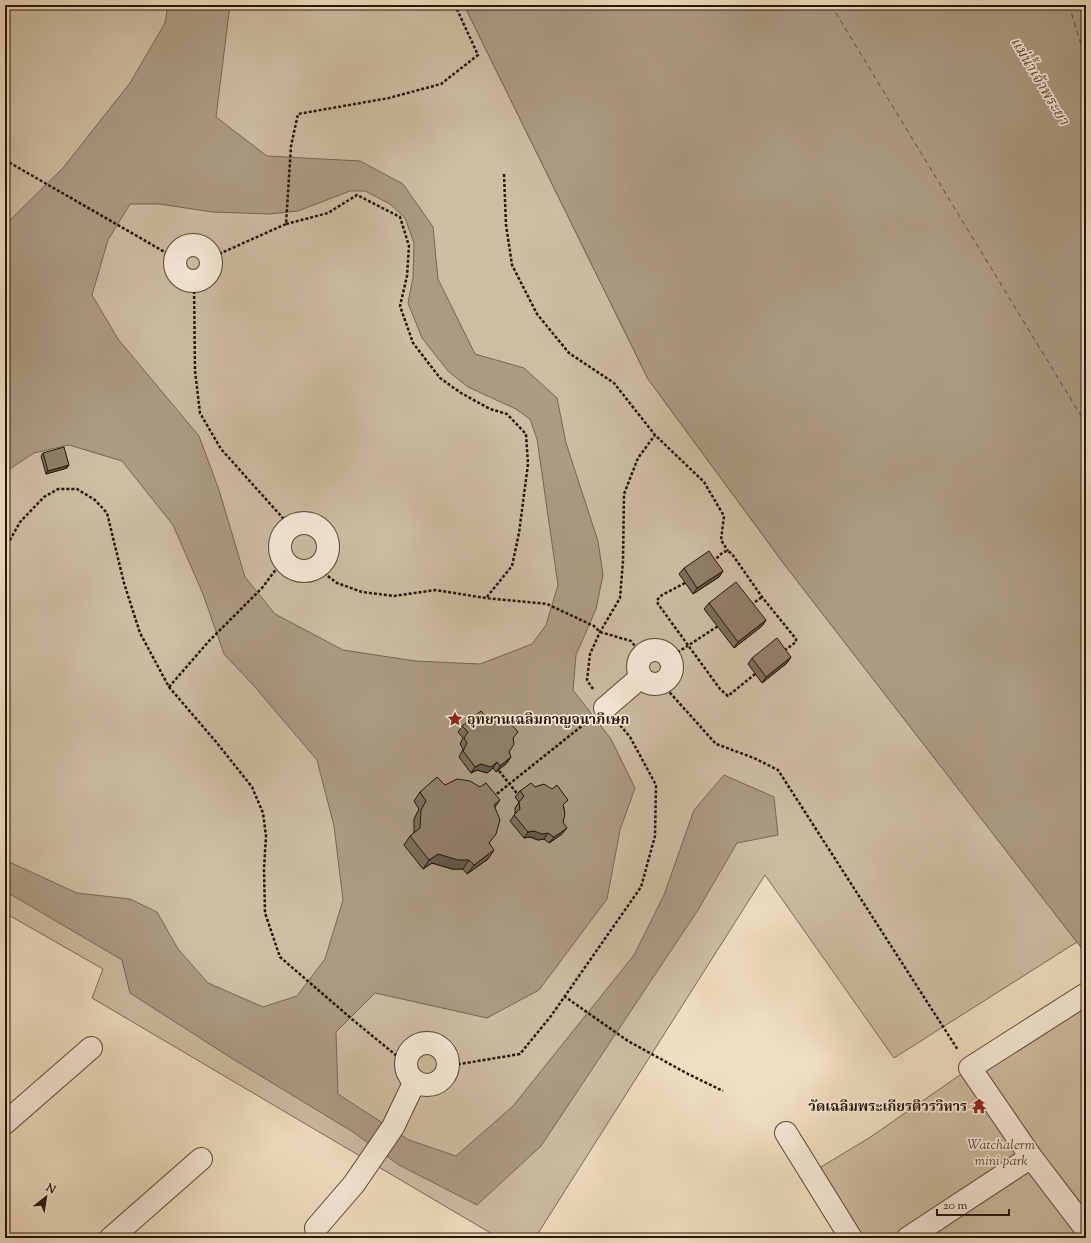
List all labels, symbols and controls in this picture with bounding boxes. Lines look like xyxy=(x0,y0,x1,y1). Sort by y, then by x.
water label: แม่น้ำเจ้าพระยา xyxy=(1004,33,1075,130)
place icon: อุทยานเฉลิมกาญจนาภิเษก xyxy=(446,710,464,728)
place label: อุทยานเฉลิมกาญจนาภิเษก xyxy=(467,711,629,731)
temple icon: วัดเฉลิมพระเกียรติวรวิหาร xyxy=(970,1097,988,1115)
place label: วัดเฉลิมพระเกียรติวรวิหาร xyxy=(808,1098,967,1118)
park label: Watchalerm mini park xyxy=(967,1136,1035,1172)
north arrow xyxy=(26,1177,66,1217)
text: N xyxy=(42,1180,58,1198)
scale bar xyxy=(937,1191,1009,1217)
text: 20 m xyxy=(943,1197,968,1215)

